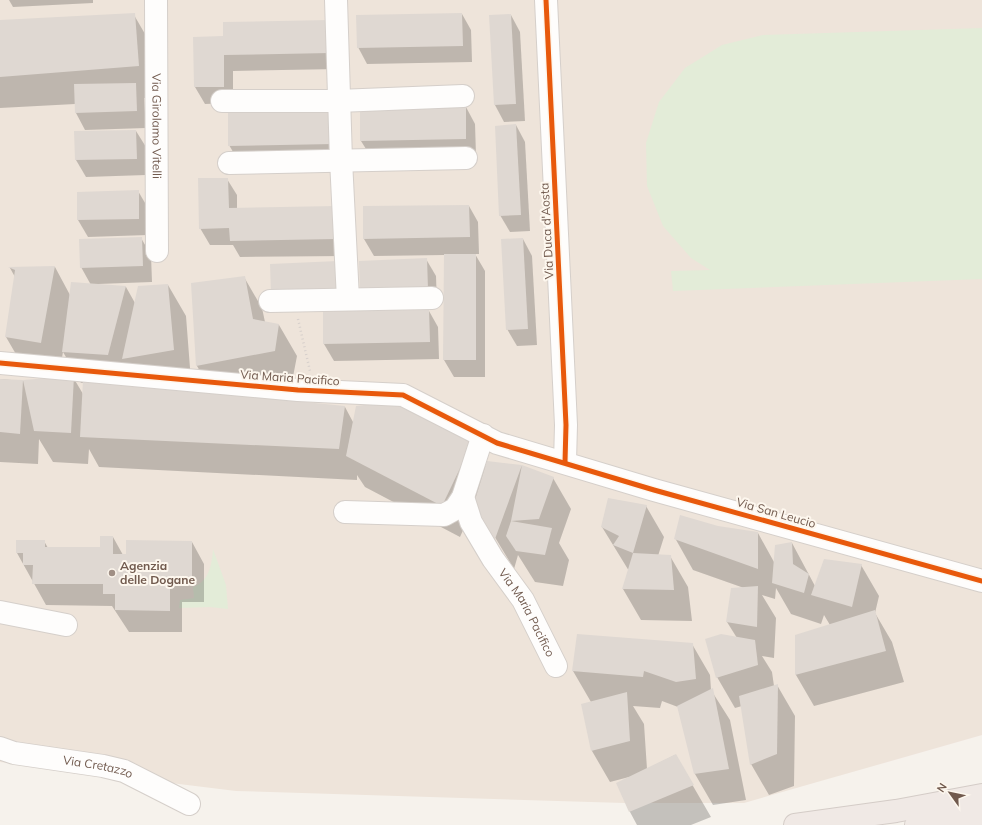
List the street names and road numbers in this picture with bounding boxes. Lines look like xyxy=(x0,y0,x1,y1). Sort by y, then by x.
street label: Via Girolamo Vitelli xyxy=(149,73,165,179)
street label: Via Duca d'Aosta xyxy=(536,182,557,280)
street label: Via Maria Pacifico xyxy=(240,367,340,388)
street label: Via San Leucio xyxy=(735,494,818,531)
street label: Via Maria Pacifico xyxy=(496,565,558,659)
street label: Via Cretazzo xyxy=(62,752,136,781)

